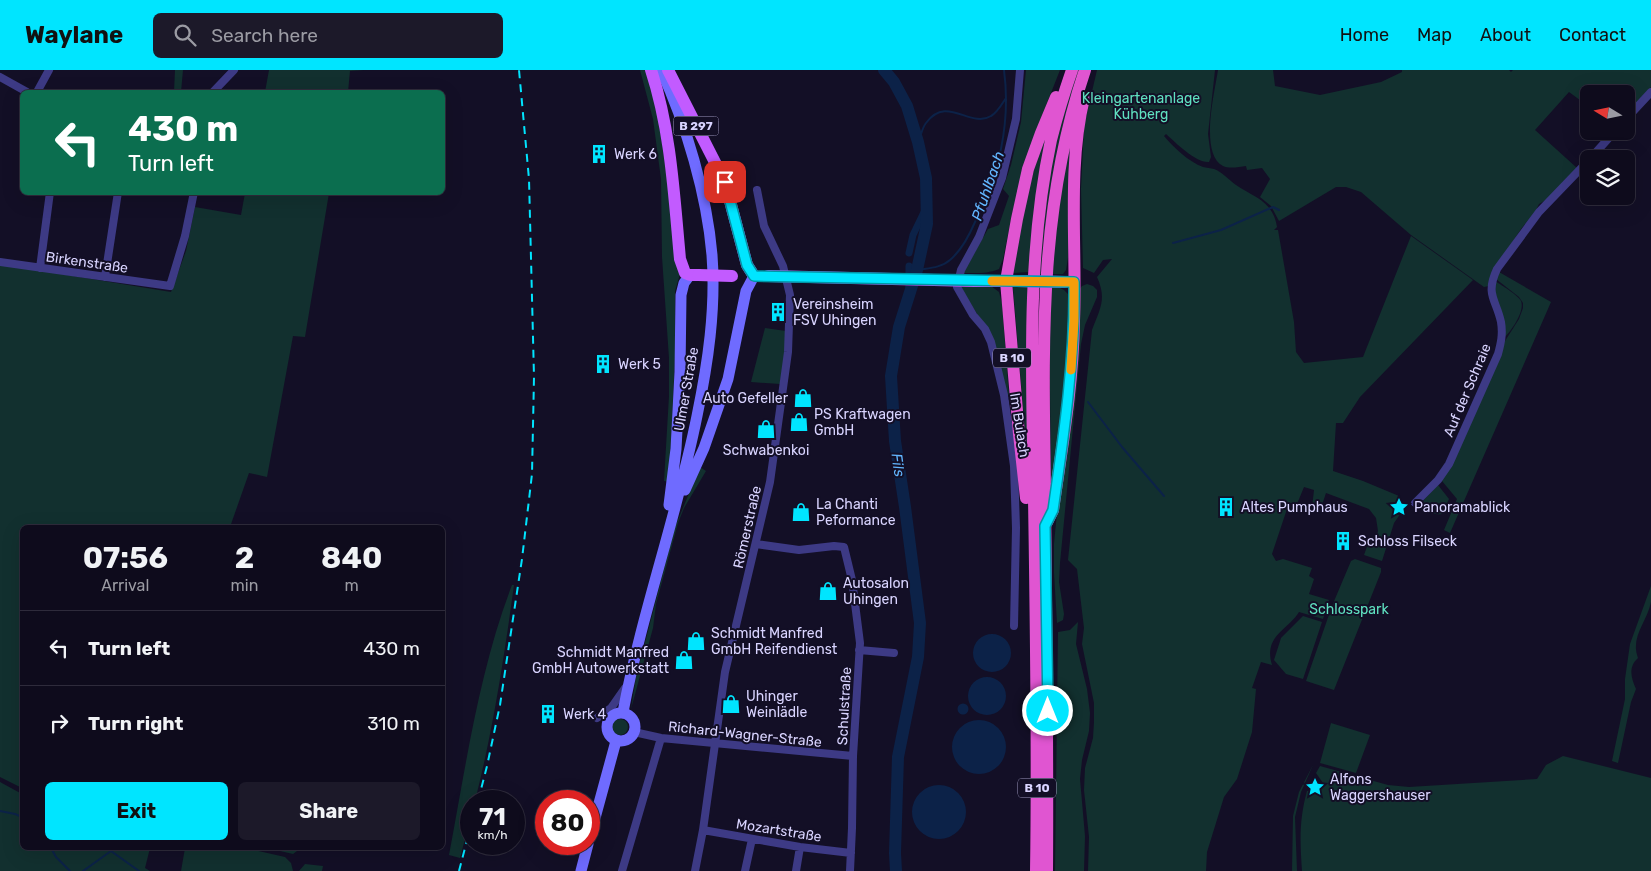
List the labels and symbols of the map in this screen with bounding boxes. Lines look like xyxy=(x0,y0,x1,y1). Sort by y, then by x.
north arrow xyxy=(1580,85,1635,140)
park label: Kleingartenanlage Kühberg xyxy=(1082,90,1200,123)
road number: B 297 xyxy=(674,116,718,136)
building icon: Werk 6 xyxy=(588,143,610,165)
place label: Werk 6 xyxy=(614,146,657,163)
water label: Pfuhlbach xyxy=(968,149,1008,223)
pin xyxy=(704,161,746,203)
street label: Birkenstraße xyxy=(45,248,129,277)
place label: Vereinsheim FSV Uhingen xyxy=(793,296,877,329)
building icon: Vereinsheim FSV Uhingen xyxy=(767,301,789,323)
street label: Auf der Schraie xyxy=(1440,341,1495,440)
street label: Ulmer Straße xyxy=(671,346,702,432)
road number: B 10 xyxy=(993,348,1031,368)
building icon: Werk 5 xyxy=(592,353,614,375)
place label: Werk 5 xyxy=(618,356,661,373)
shop icon: Auto Gefeller xyxy=(792,387,814,409)
place label: Auto Gefeller xyxy=(703,390,789,407)
street label: Im Bulach xyxy=(1006,392,1033,458)
place label: PS Kraftwagen GmbH xyxy=(814,406,911,439)
shop icon: PS Kraftwagen GmbH xyxy=(788,411,810,433)
shop icon: Schwabenkoi xyxy=(755,418,777,440)
place label: Schwabenkoi xyxy=(723,442,809,459)
water label: Fils xyxy=(887,452,909,478)
street label: Römerstraße xyxy=(730,484,765,570)
place label: La Chanti Peformance xyxy=(816,496,896,529)
building icon: Altes Pumphaus xyxy=(1215,496,1237,518)
place icon: Panoramablick xyxy=(1388,496,1410,518)
place label: Altes Pumphaus xyxy=(1241,499,1348,516)
place label: Panoramablick xyxy=(1414,499,1511,516)
shop icon: La Chanti Peformance xyxy=(790,501,812,523)
building icon: Schloss Filseck xyxy=(1332,530,1354,552)
place label: Schloss Filseck xyxy=(1358,533,1458,550)
place label: Autosalon Uhingen xyxy=(843,575,909,608)
shop icon: Autosalon Uhingen xyxy=(817,580,839,602)
park label: Schlosspark xyxy=(1309,601,1389,618)
place label: Schmidt Manfred GmbH Reifendienst xyxy=(711,625,838,658)
shop icon: Schmidt Manfred GmbH Reifendienst xyxy=(685,630,707,652)
place label: Schmidt Manfred GmbH Autowerkstatt xyxy=(532,644,670,677)
shop icon: Schmidt Manfred GmbH Autowerkstatt xyxy=(673,649,695,671)
street label: Schulstraße xyxy=(834,666,855,746)
position arrow xyxy=(1021,684,1073,736)
place label: Uhinger Weinlädle xyxy=(746,688,807,721)
shop icon: Uhinger Weinlädle xyxy=(720,693,742,715)
building icon: Werk 4 xyxy=(537,703,559,725)
place label: Werk 4 xyxy=(563,706,607,723)
street label: Richard-Wagner-Straße xyxy=(667,718,823,751)
place label: Alfons Waggershauser xyxy=(1330,771,1431,804)
place icon: Alfons Waggershauser xyxy=(1304,776,1326,798)
road number: B 10 xyxy=(1018,778,1056,798)
speed limit sign: 80 xyxy=(535,790,600,855)
street label: Mozartstraße xyxy=(735,815,823,846)

